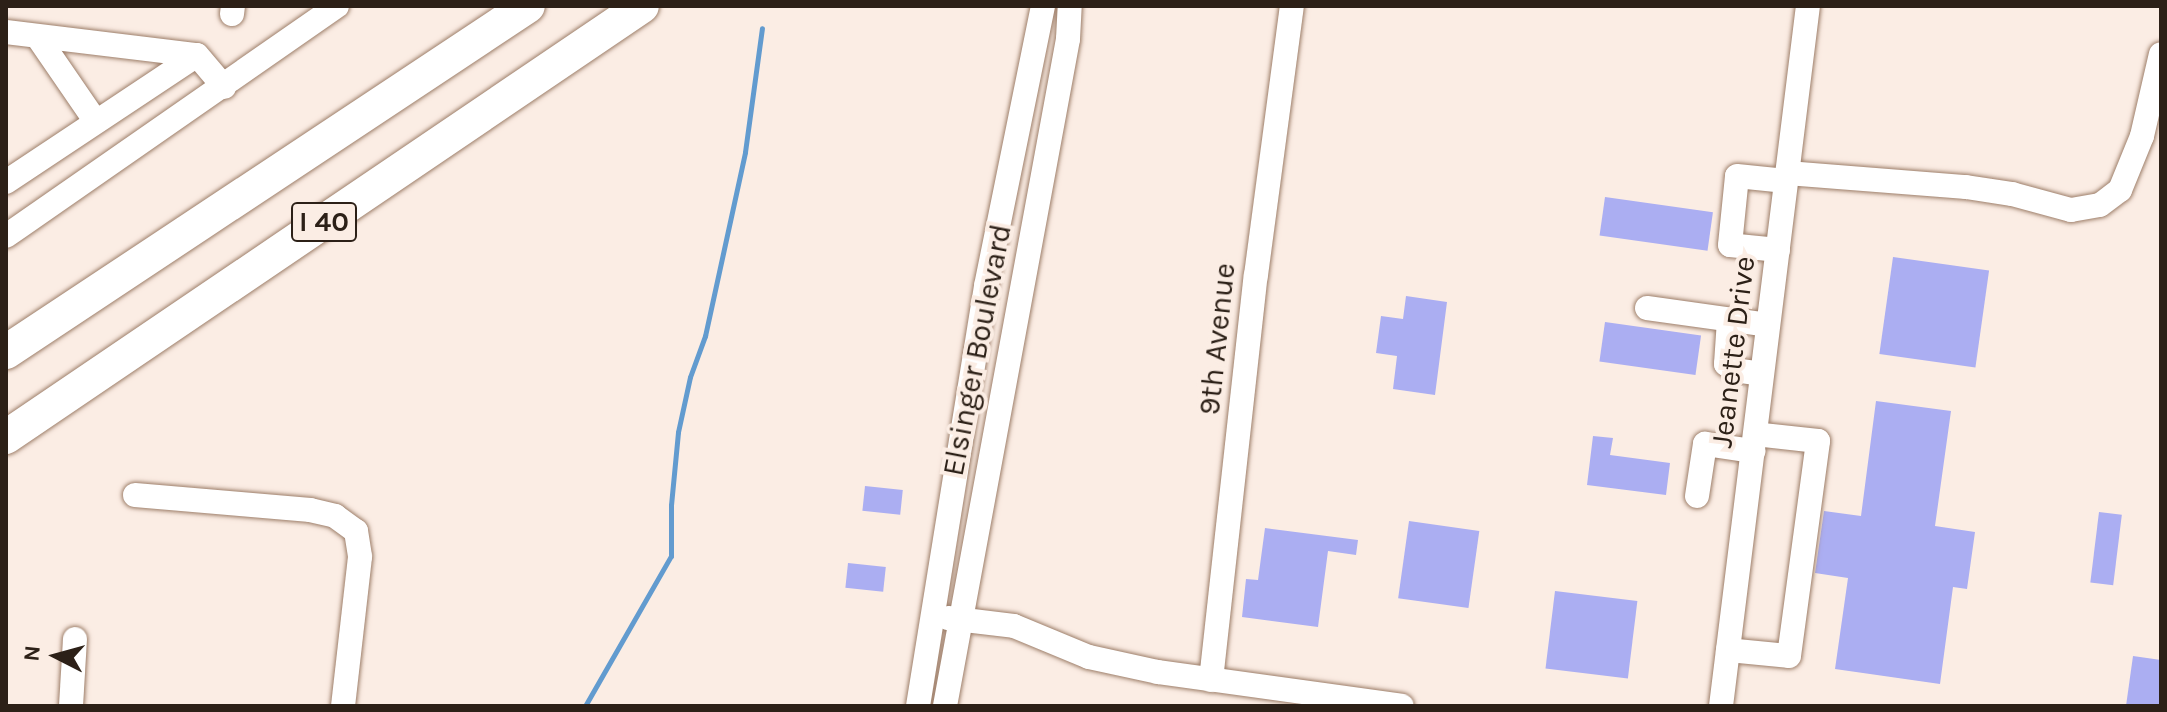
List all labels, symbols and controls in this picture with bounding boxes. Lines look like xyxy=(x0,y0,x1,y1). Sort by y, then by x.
road number: I 40 xyxy=(290,198,358,246)
street label: Elsinger Boulevard xyxy=(935,221,1019,479)
street label: Jeanette Drive xyxy=(1703,254,1763,450)
street label: 9th Avenue xyxy=(1191,261,1243,417)
north arrow xyxy=(16,616,96,696)
text: N xyxy=(18,644,46,663)

